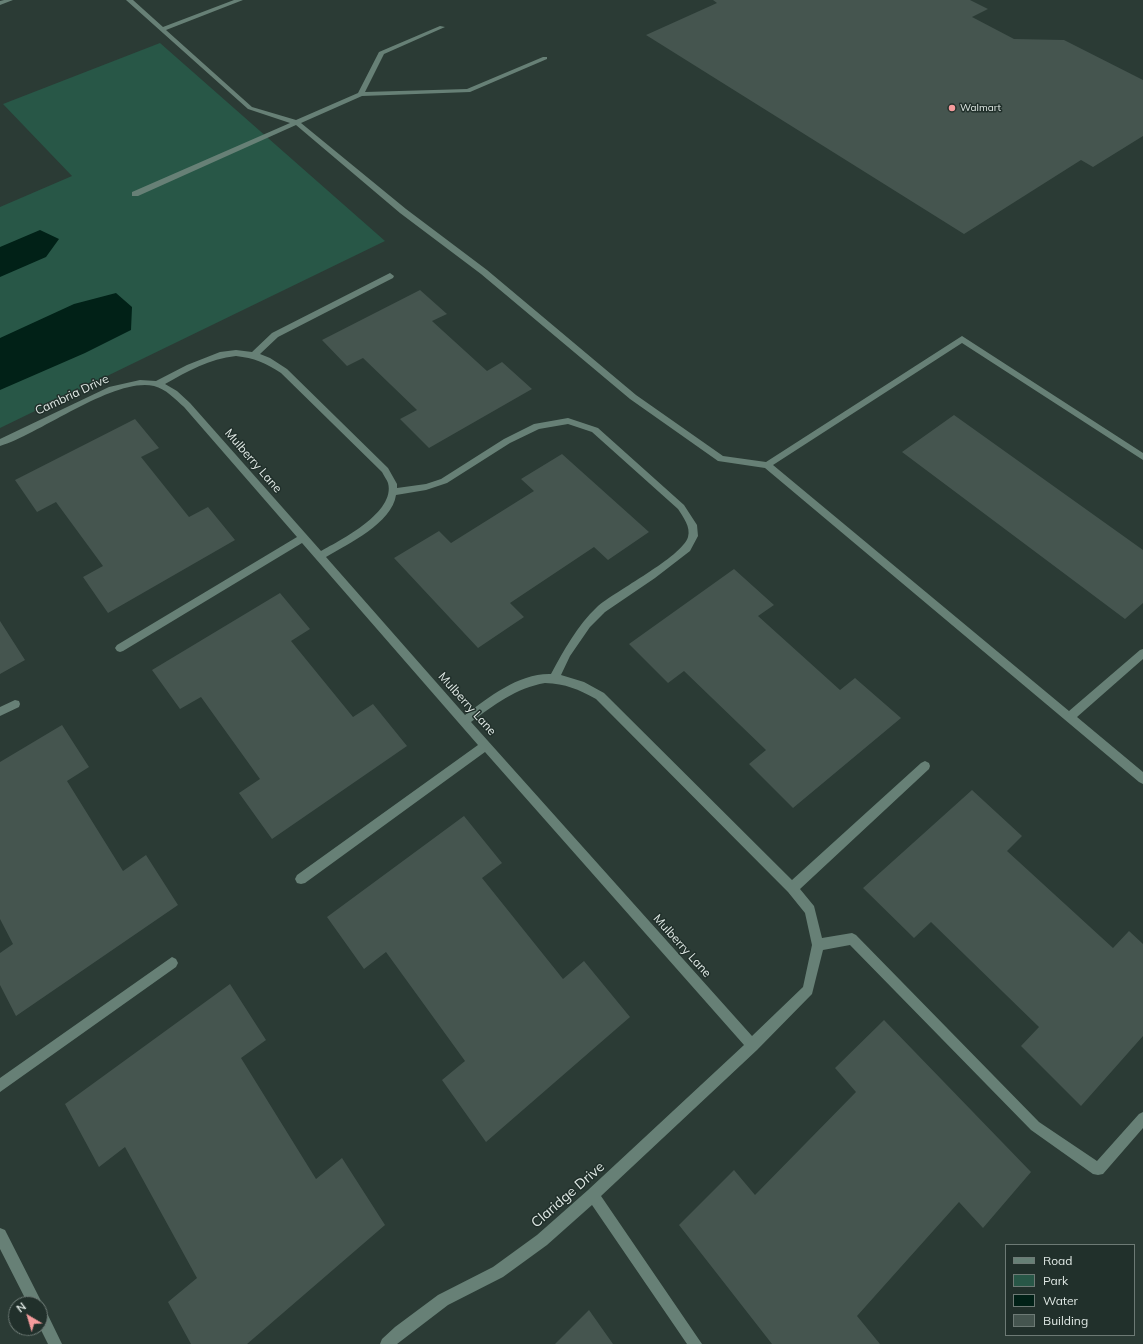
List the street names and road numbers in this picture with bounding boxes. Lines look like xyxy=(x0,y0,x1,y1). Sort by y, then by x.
street label: Cambria Drive xyxy=(33,372,111,418)
street label: Mulberry Lane xyxy=(221,426,285,496)
street label: Mulberry Lane xyxy=(435,670,499,738)
street label: Mulberry Lane xyxy=(650,912,714,980)
street label: Claridge Drive xyxy=(528,1159,608,1231)

